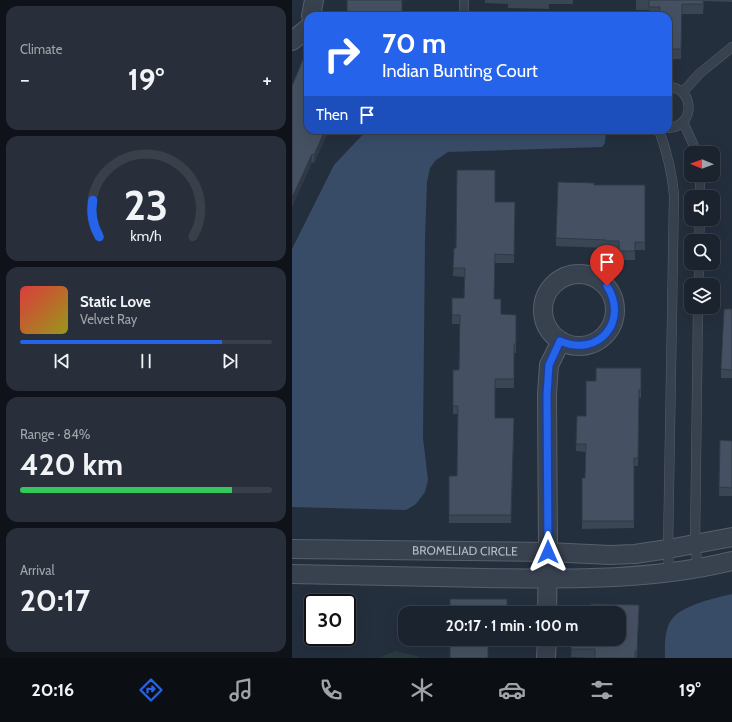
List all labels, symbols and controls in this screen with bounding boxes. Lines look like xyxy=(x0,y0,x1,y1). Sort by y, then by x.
text: 70 m xyxy=(382,26,446,60)
icon: right xyxy=(316,28,368,80)
text: Climate xyxy=(20,41,62,57)
text: Indian Bunting Court xyxy=(382,60,538,82)
text: 19° xyxy=(128,61,164,98)
text: − xyxy=(20,66,30,93)
text: + xyxy=(262,66,272,93)
icon: arrive xyxy=(356,104,378,126)
text: Then xyxy=(316,106,348,124)
north arrow xyxy=(684,146,720,182)
map controls xyxy=(684,146,720,314)
text: 23 xyxy=(124,179,168,229)
button: sound xyxy=(684,190,720,226)
text: km/h xyxy=(130,226,162,244)
button: search xyxy=(684,234,720,270)
pin xyxy=(590,245,624,286)
icon: arrive xyxy=(596,251,618,273)
button: layers xyxy=(684,278,720,314)
text: Static Love xyxy=(80,293,151,311)
text: Velvet Ray xyxy=(80,311,137,327)
icon: previous xyxy=(51,350,73,372)
icon: pause xyxy=(135,350,157,372)
icon: next xyxy=(219,350,241,372)
text: Range · 84% xyxy=(20,426,90,442)
text: 420 km xyxy=(20,446,123,483)
position arrow xyxy=(527,531,569,573)
street label: BROMELIAD CIRCLE xyxy=(412,542,518,559)
text: Arrival xyxy=(20,562,55,578)
text: 20:17 xyxy=(20,582,90,619)
speed limit sign: 30 xyxy=(304,594,356,646)
text: 20:17 · 1 min · 100 m xyxy=(446,617,578,635)
icon: directions xyxy=(137,676,165,704)
icon: music xyxy=(227,676,255,704)
icon: phone xyxy=(317,676,345,704)
icon: climate xyxy=(408,676,436,704)
icon: car xyxy=(498,676,526,704)
icon: filters xyxy=(588,676,616,704)
text: 20:16 xyxy=(31,679,74,701)
text: 19° xyxy=(679,679,701,701)

